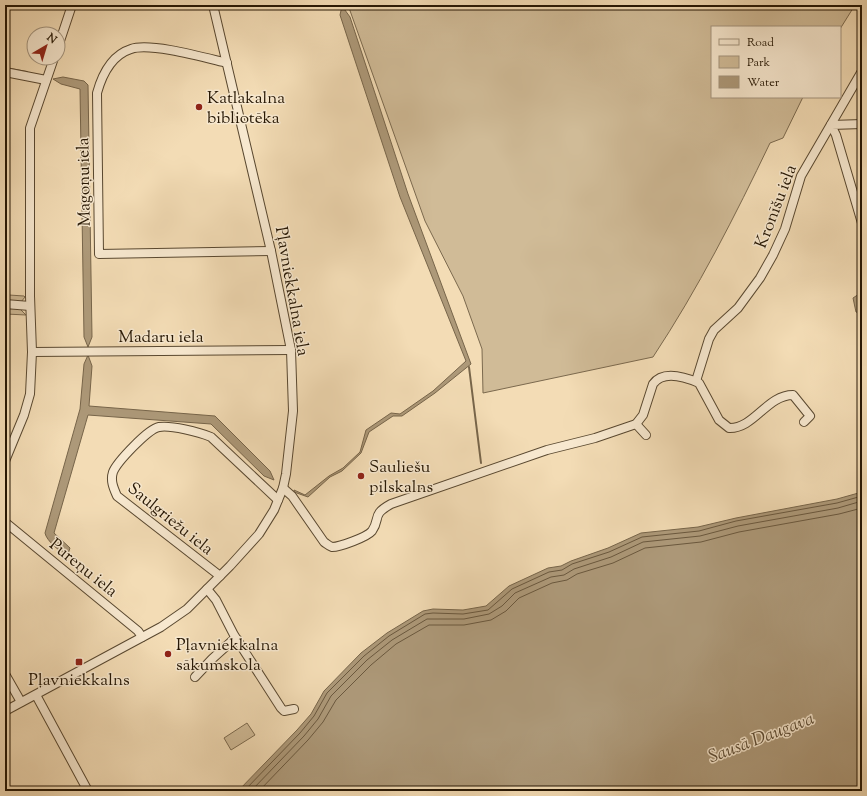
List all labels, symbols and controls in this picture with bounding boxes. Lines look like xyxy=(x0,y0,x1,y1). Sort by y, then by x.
north arrow xyxy=(26,26,66,66)
legend xyxy=(711,26,841,98)
text: N xyxy=(42,29,60,48)
text: Road xyxy=(747,34,774,52)
text: Park xyxy=(747,54,770,72)
text: Water xyxy=(747,74,780,92)
place label: Katlakalna bibliotēka xyxy=(207,87,285,131)
marker: Katlakalna bibliotēka xyxy=(194,102,204,112)
street label: Magoņu iela xyxy=(72,137,98,227)
street label: Kronīšu iela xyxy=(750,161,804,252)
street label: Pļavniekkalna iela xyxy=(268,225,314,358)
street label: Madaru iela xyxy=(118,326,204,350)
place label: Sauliešu pilskalns xyxy=(369,456,434,500)
marker: Sauliešu pilskalns xyxy=(356,471,366,481)
street label: Saulgriežu iela xyxy=(122,477,218,562)
street label: Pureņu iela xyxy=(43,533,122,604)
place label: Pļavniekkalna sākumskola xyxy=(176,634,279,678)
marker: Pļavniekkalna sākumskola xyxy=(163,649,173,659)
marker: Pļavniekkalns xyxy=(74,657,84,667)
place label: Pļavniekkalns xyxy=(28,669,130,693)
water label: Sausā Daugava xyxy=(705,707,818,771)

